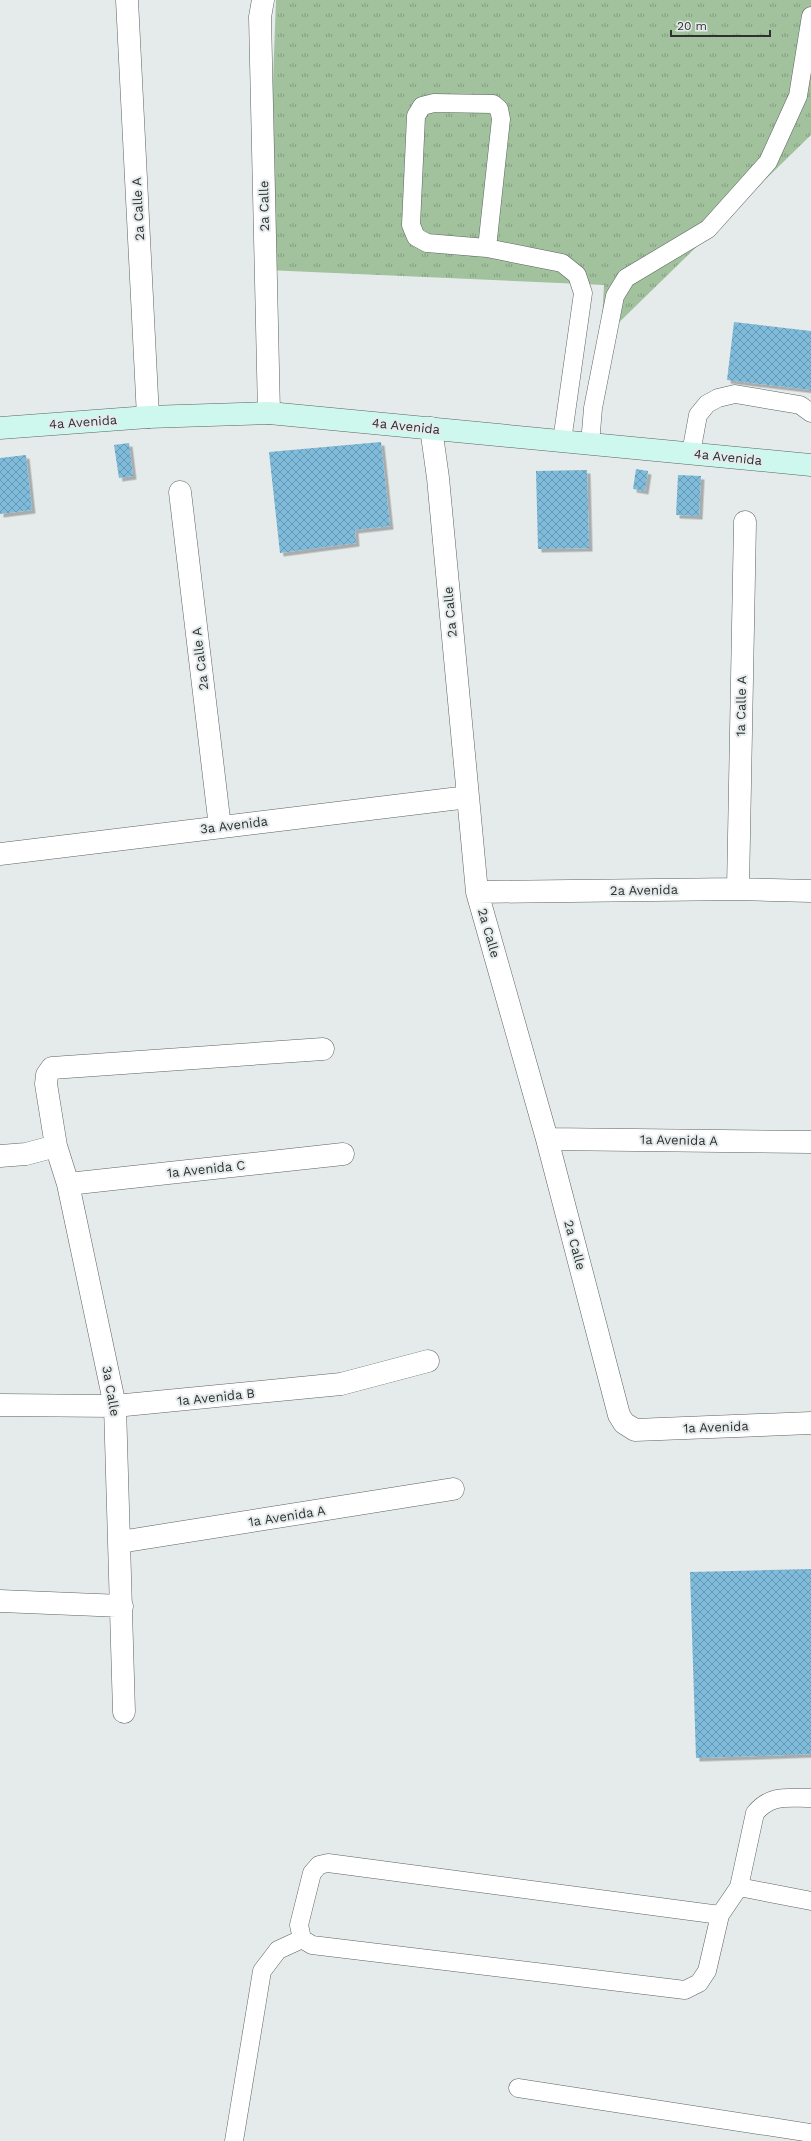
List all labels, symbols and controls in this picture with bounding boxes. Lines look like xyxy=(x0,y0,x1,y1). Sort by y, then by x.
scale bar xyxy=(671,12,770,38)
text: 20 m xyxy=(677,19,707,33)
street label: 2a Calle A xyxy=(129,177,147,241)
street label: 2a Calle xyxy=(256,180,272,232)
street label: 4a Avenida xyxy=(48,412,118,432)
street label: 4a Avenida xyxy=(371,415,441,437)
street label: 4a Avenida xyxy=(693,446,763,468)
street label: 2a Calle xyxy=(440,586,460,638)
street label: 2a Calle A xyxy=(189,626,211,691)
street label: 1a Calle A xyxy=(733,675,749,737)
street label: 3a Avenida xyxy=(199,813,269,837)
street label: 2a Avenida xyxy=(610,882,679,898)
street label: 2a Calle xyxy=(475,907,503,959)
street label: 1a Avenida A xyxy=(640,1132,718,1148)
street label: 1a Avenida C xyxy=(166,1157,246,1181)
street label: 2a Calle xyxy=(561,1219,589,1271)
street label: 3a Calle xyxy=(99,1365,123,1417)
street label: 1a Avenida B xyxy=(176,1385,256,1409)
street label: 1a Avenida xyxy=(683,1418,750,1436)
street label: 1a Avenida A xyxy=(247,1502,327,1529)

